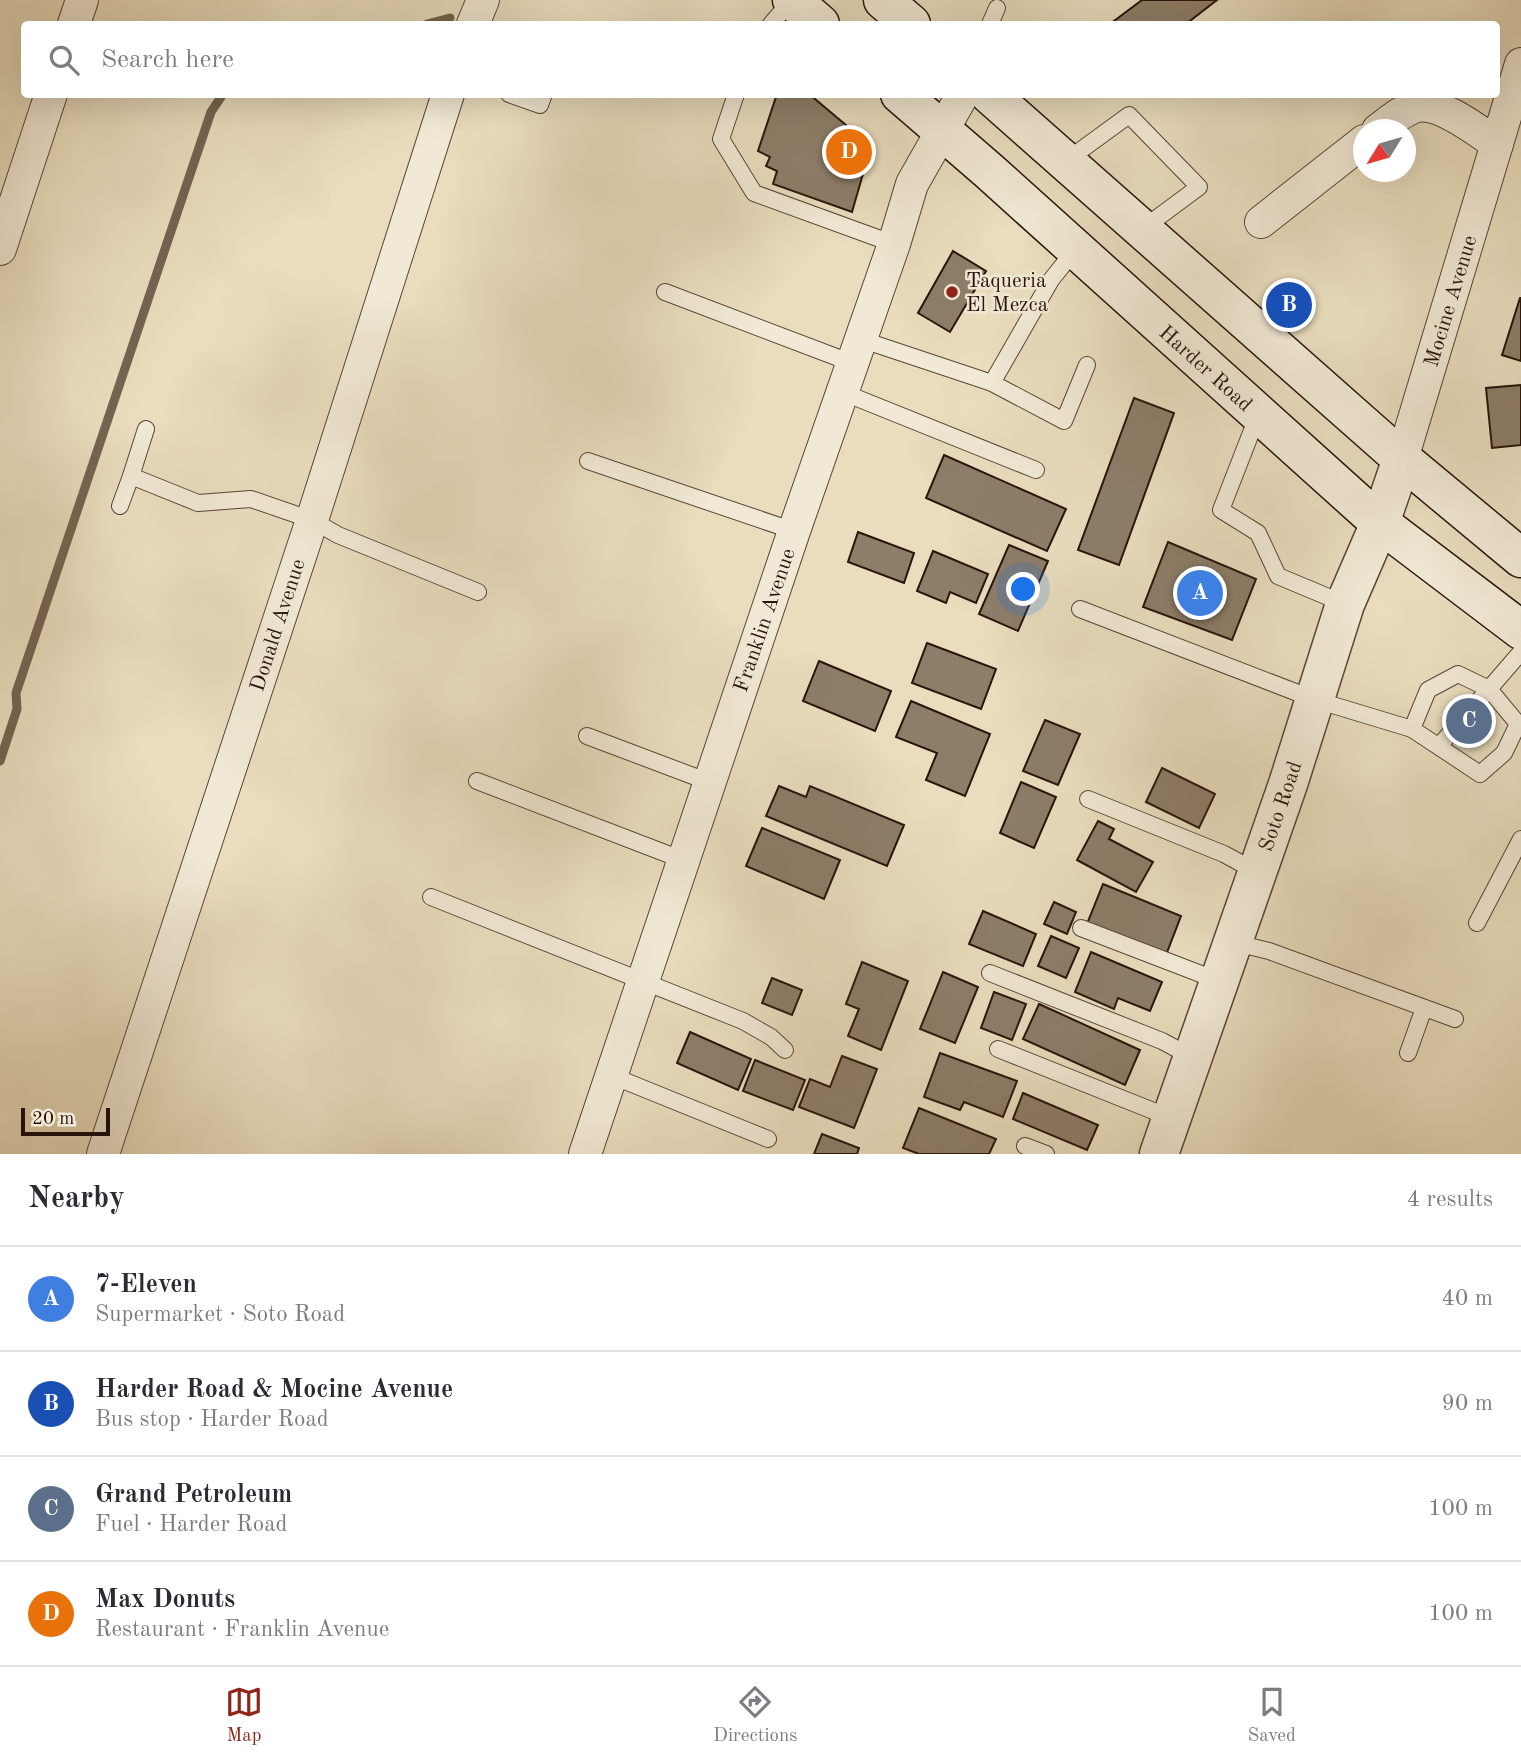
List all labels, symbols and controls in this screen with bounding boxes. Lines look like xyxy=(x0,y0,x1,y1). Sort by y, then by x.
search box xyxy=(21,21,1500,98)
icon: search xyxy=(45,41,83,79)
text: Search here xyxy=(101,47,234,73)
north arrow xyxy=(1353,119,1416,182)
pin: D xyxy=(826,126,872,178)
street label: Mocine Avenue xyxy=(1421,233,1481,370)
place label: Taqueria El Mezca xyxy=(966,271,1048,316)
pin: B xyxy=(1266,279,1312,331)
marker: Taqueria El Mezca xyxy=(944,284,960,300)
street label: Harder Road xyxy=(1154,322,1256,416)
street label: Franklin Avenue xyxy=(731,546,800,695)
street label: Donald Avenue xyxy=(247,557,310,694)
pin: A xyxy=(1177,567,1223,619)
your location xyxy=(1006,572,1040,606)
pin: C xyxy=(1446,695,1492,747)
street label: Soto Road xyxy=(1256,759,1307,854)
scale bar xyxy=(21,1105,110,1137)
text: 20 m xyxy=(32,1110,74,1129)
text: Nearby xyxy=(28,1184,125,1214)
text: 4 results xyxy=(1407,1188,1493,1211)
text: 7-Eleven xyxy=(95,1272,197,1298)
text: A xyxy=(42,1287,60,1310)
text: 40 m xyxy=(1442,1287,1493,1310)
text: Supermarket · Soto Road xyxy=(95,1303,345,1326)
text: Harder Road & Mocine Avenue xyxy=(95,1377,453,1403)
text: B xyxy=(43,1392,59,1415)
text: 90 m xyxy=(1442,1392,1493,1415)
text: Bus stop · Harder Road xyxy=(95,1408,329,1431)
text: Grand Petroleum xyxy=(95,1482,292,1508)
text: C xyxy=(43,1497,59,1520)
text: 100 m xyxy=(1428,1497,1493,1520)
text: Fuel · Harder Road xyxy=(95,1513,288,1536)
text: Max Donuts xyxy=(95,1587,235,1613)
text: D xyxy=(42,1602,60,1625)
text: 100 m xyxy=(1428,1602,1493,1625)
text: Restaurant · Franklin Avenue xyxy=(95,1618,389,1641)
tab: Map xyxy=(225,1683,263,1748)
tab: Directions xyxy=(713,1683,798,1748)
tab: Saved xyxy=(1248,1683,1296,1748)

